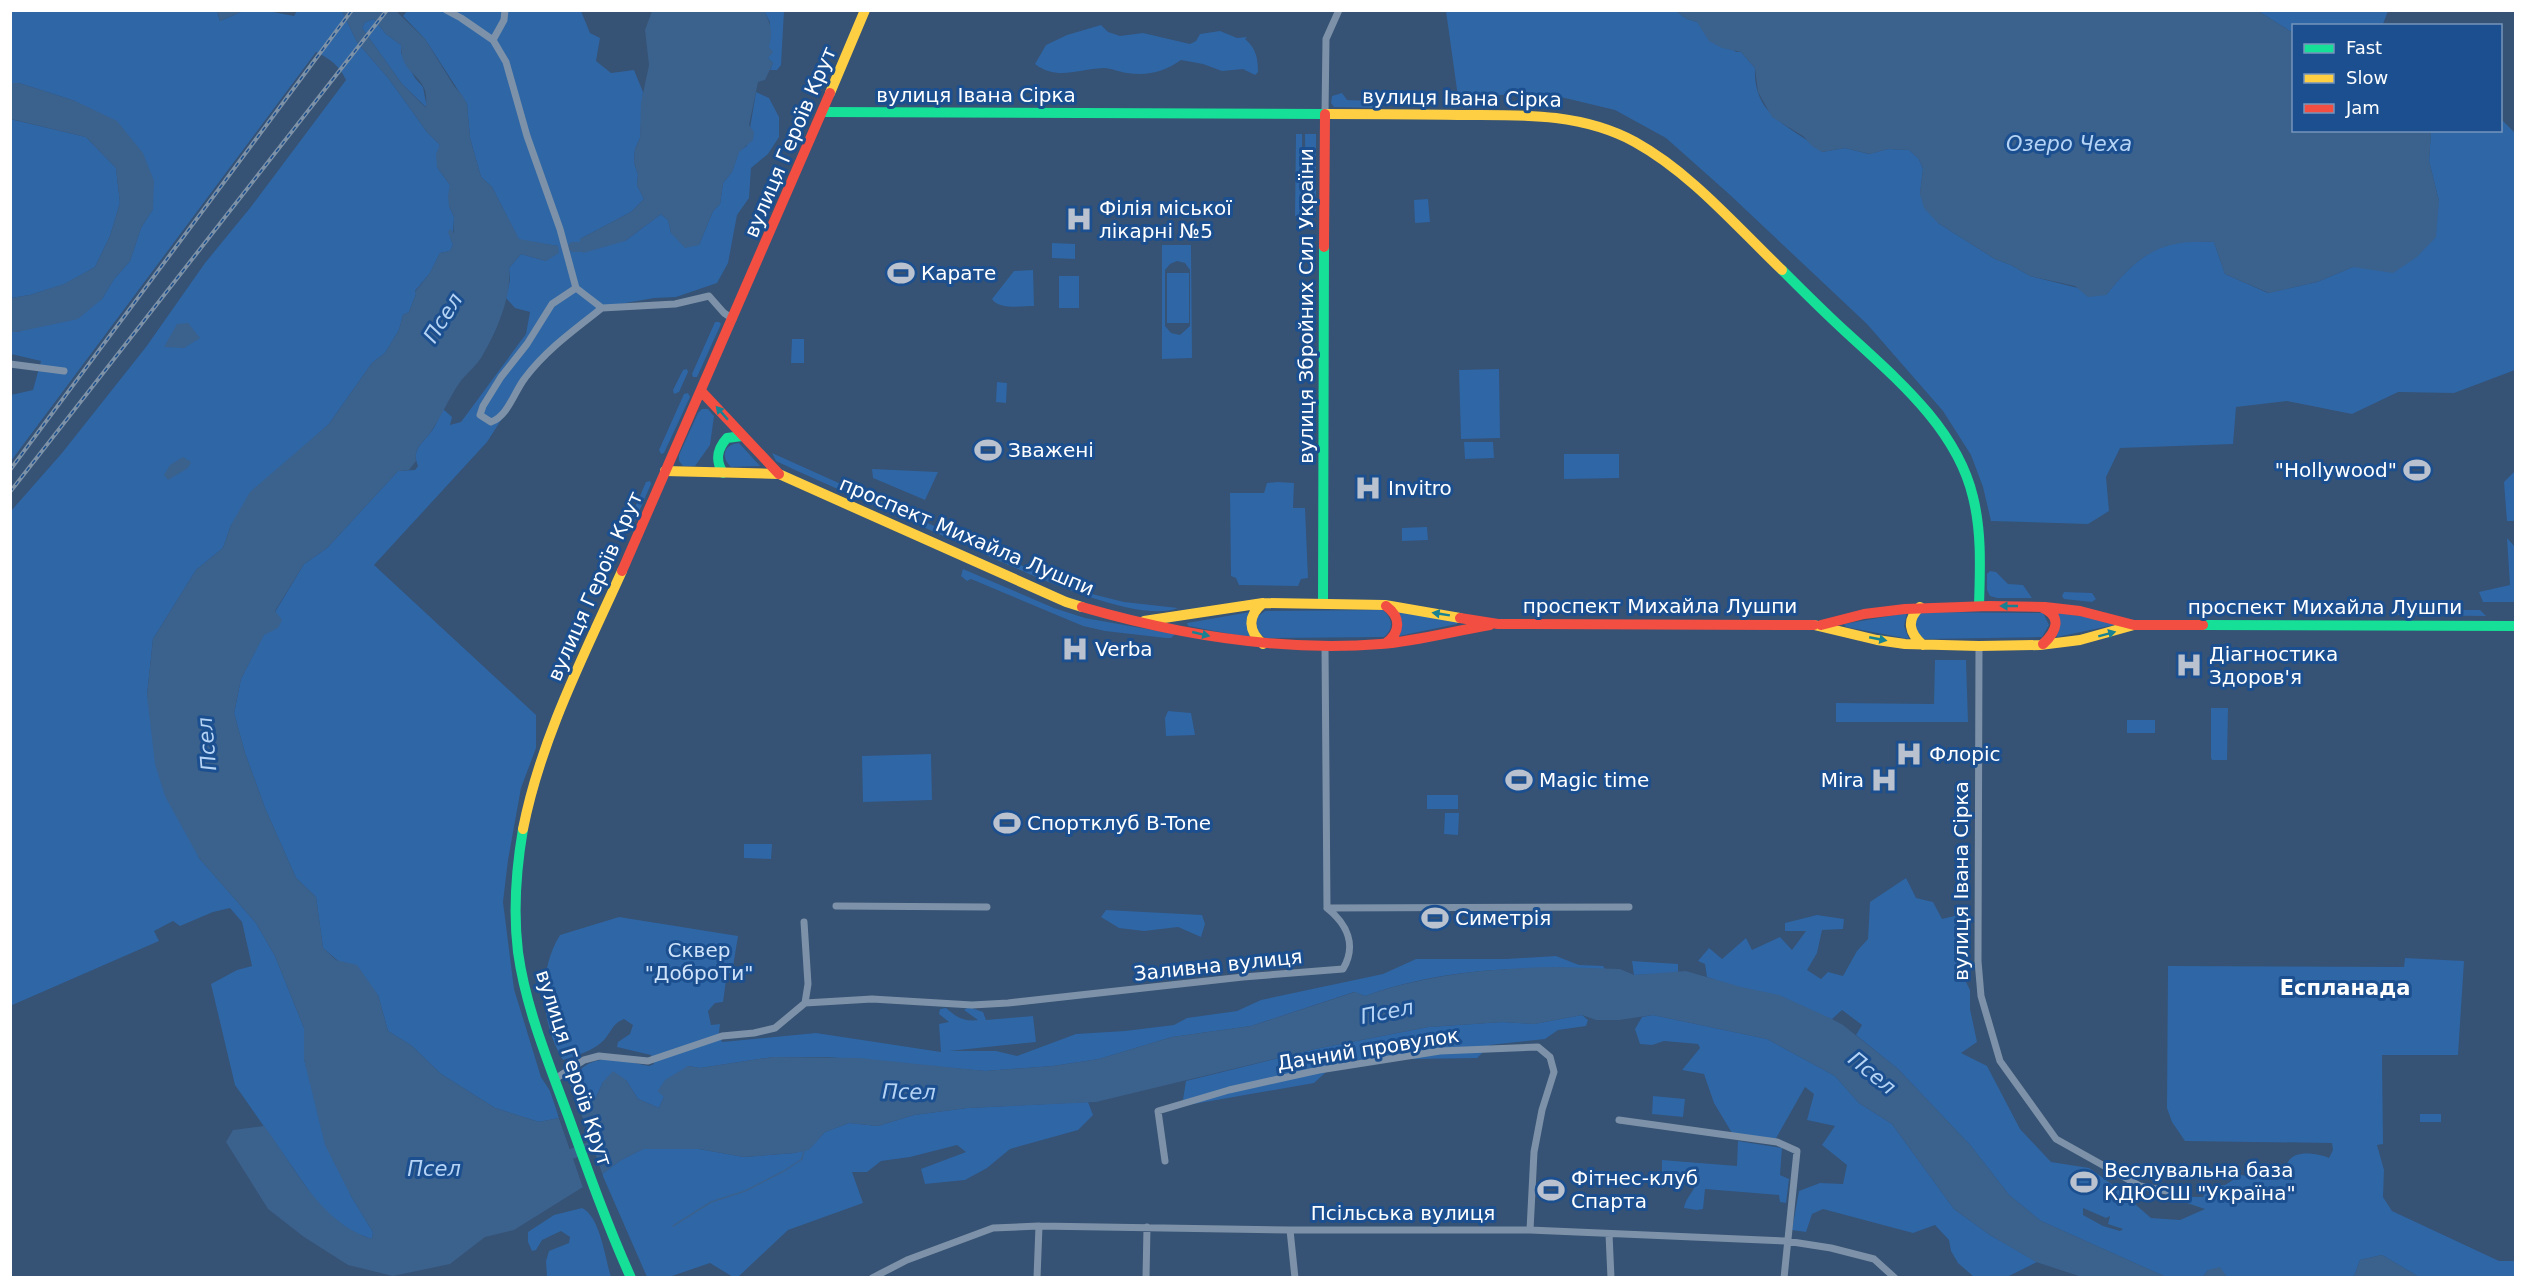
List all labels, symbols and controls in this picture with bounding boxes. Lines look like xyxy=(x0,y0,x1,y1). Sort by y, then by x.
legend xyxy=(2292,24,2502,132)
text: Fast xyxy=(2346,37,2382,58)
street label: вулиця Героїв Крут xyxy=(739,43,841,241)
text: Slow xyxy=(2346,67,2388,88)
street label: вулиця Івана Сірка xyxy=(876,83,1076,107)
street label: вулиця Івана Сірка xyxy=(1362,84,1562,112)
text: Jam xyxy=(2345,97,2380,118)
water label: Озеро Чеха xyxy=(2006,132,2132,156)
street label: вулиця Збройних Сил України xyxy=(1294,148,1318,464)
place label: Філія міської лікарні №5 xyxy=(1099,196,1232,243)
hospital icon: Філія міської лікарні №5 xyxy=(1064,204,1094,234)
sports icon: Карате xyxy=(886,258,916,288)
place label: Карате xyxy=(921,261,996,285)
water label: Псел xyxy=(419,289,467,347)
one-way arrow xyxy=(716,406,729,421)
sports icon: Зважені xyxy=(973,435,1003,465)
place label: Зважені xyxy=(1008,438,1094,462)
sports icon: "Hollywood" xyxy=(2402,455,2432,485)
place label: "Hollywood" xyxy=(2275,458,2397,482)
street label: проспект Михайла Лушпи xyxy=(836,471,1098,601)
hospital icon: Invitro xyxy=(1353,473,1383,503)
place label: Invitro xyxy=(1388,476,1452,500)
street label: вулиця Героїв Крут xyxy=(542,487,648,684)
street label: проспект Михайла Лушпи xyxy=(1523,594,1797,618)
street label: проспект Михайла Лушпи xyxy=(2188,595,2462,619)
one-way arrow xyxy=(2000,601,2019,611)
one-way arrow xyxy=(1431,609,1450,618)
one-way arrow xyxy=(2098,629,2116,638)
one-way arrow xyxy=(1192,630,1211,639)
hospital icon: Verba xyxy=(1060,634,1090,664)
one-way arrow xyxy=(1868,635,1887,644)
place label: Verba xyxy=(1095,637,1153,661)
place label: Діагностика Здоров'я xyxy=(2209,642,2338,689)
hospital icon: Діагностика Здоров'я xyxy=(2174,650,2204,680)
water label: Псел xyxy=(193,716,221,772)
hospital icon: Флоріс xyxy=(1894,739,1924,769)
place label: Флоріс xyxy=(1929,742,2000,766)
sports icon: Magic time xyxy=(1504,765,1534,795)
hospital icon: Mira xyxy=(1869,765,1899,795)
place label: Magic time xyxy=(1539,768,1649,792)
place label: Mira xyxy=(1821,768,1864,792)
street label: вулиця Івана Сірка xyxy=(1949,781,1973,981)
sports icon: Спортклуб B-Tone xyxy=(992,808,1022,838)
place label: Спортклуб B-Tone xyxy=(1027,811,1211,835)
sports icon: Симетрія xyxy=(1420,903,1450,933)
place label: Симетрія xyxy=(1455,906,1551,930)
park label: Сквер "ДоброТи" xyxy=(645,938,753,985)
street label: Заливна вулиця xyxy=(1133,944,1303,986)
street label: вулиця Героїв Крут xyxy=(531,967,617,1169)
district label: Еспланада xyxy=(2280,976,2410,1000)
water label: Псел xyxy=(1358,995,1416,1029)
street label: Дачний провулок xyxy=(1275,1023,1461,1075)
water label: Псел xyxy=(1844,1047,1900,1099)
water label: Псел xyxy=(882,1080,936,1104)
water label: Псел xyxy=(407,1157,461,1181)
place label: Веслувальна база КДЮСШ "Україна" xyxy=(2104,1158,2296,1205)
place label: Фітнес-клуб Спарта xyxy=(1571,1166,1698,1213)
sports icon: Веслувальна база КДЮСШ "Україна" xyxy=(2069,1167,2099,1197)
sports icon: Фітнес-клуб Спарта xyxy=(1536,1175,1566,1205)
street label: Псільська вулиця xyxy=(1311,1201,1495,1225)

